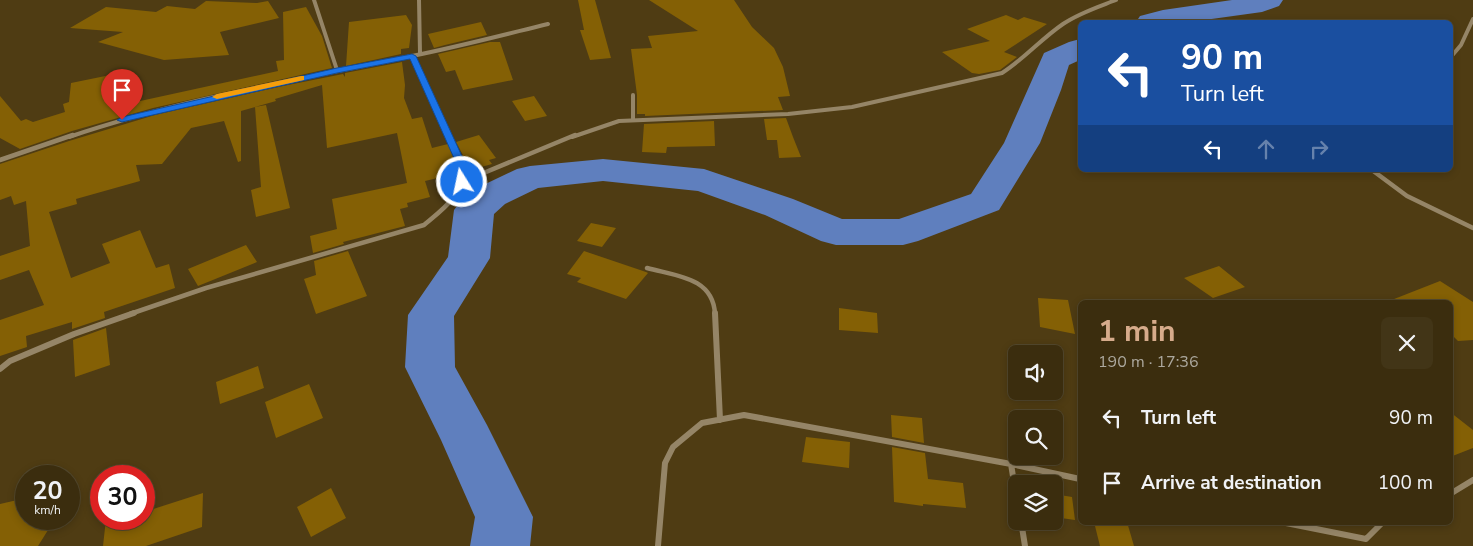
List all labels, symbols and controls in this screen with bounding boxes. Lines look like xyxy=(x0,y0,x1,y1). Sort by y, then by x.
text: 90 m xyxy=(1181,34,1263,81)
icon: left xyxy=(1098,40,1163,105)
pin xyxy=(101,69,143,120)
icon: arrive xyxy=(108,76,136,104)
text: Turn left xyxy=(1181,79,1264,109)
icon: left xyxy=(1199,135,1227,163)
icon: ahead xyxy=(1252,135,1280,163)
icon: right xyxy=(1305,135,1333,163)
position arrow xyxy=(435,155,487,207)
text: 1 min xyxy=(1098,311,1176,352)
button: close xyxy=(1381,317,1433,369)
map controls xyxy=(1008,345,1063,530)
button: sound xyxy=(1008,345,1063,400)
text: 190 m · 17:36 xyxy=(1098,351,1199,373)
icon: left xyxy=(1098,404,1126,432)
text: Turn left xyxy=(1141,405,1216,431)
text: 90 m xyxy=(1389,405,1433,431)
button: search xyxy=(1008,410,1063,465)
speed limit sign: 30 xyxy=(90,465,155,530)
icon: arrive xyxy=(1098,469,1126,497)
text: Arrive at destination xyxy=(1141,470,1322,496)
text: 100 m xyxy=(1378,470,1433,496)
text: 20 xyxy=(32,474,63,508)
button: layers xyxy=(1008,475,1063,530)
text: km/h xyxy=(34,502,61,518)

